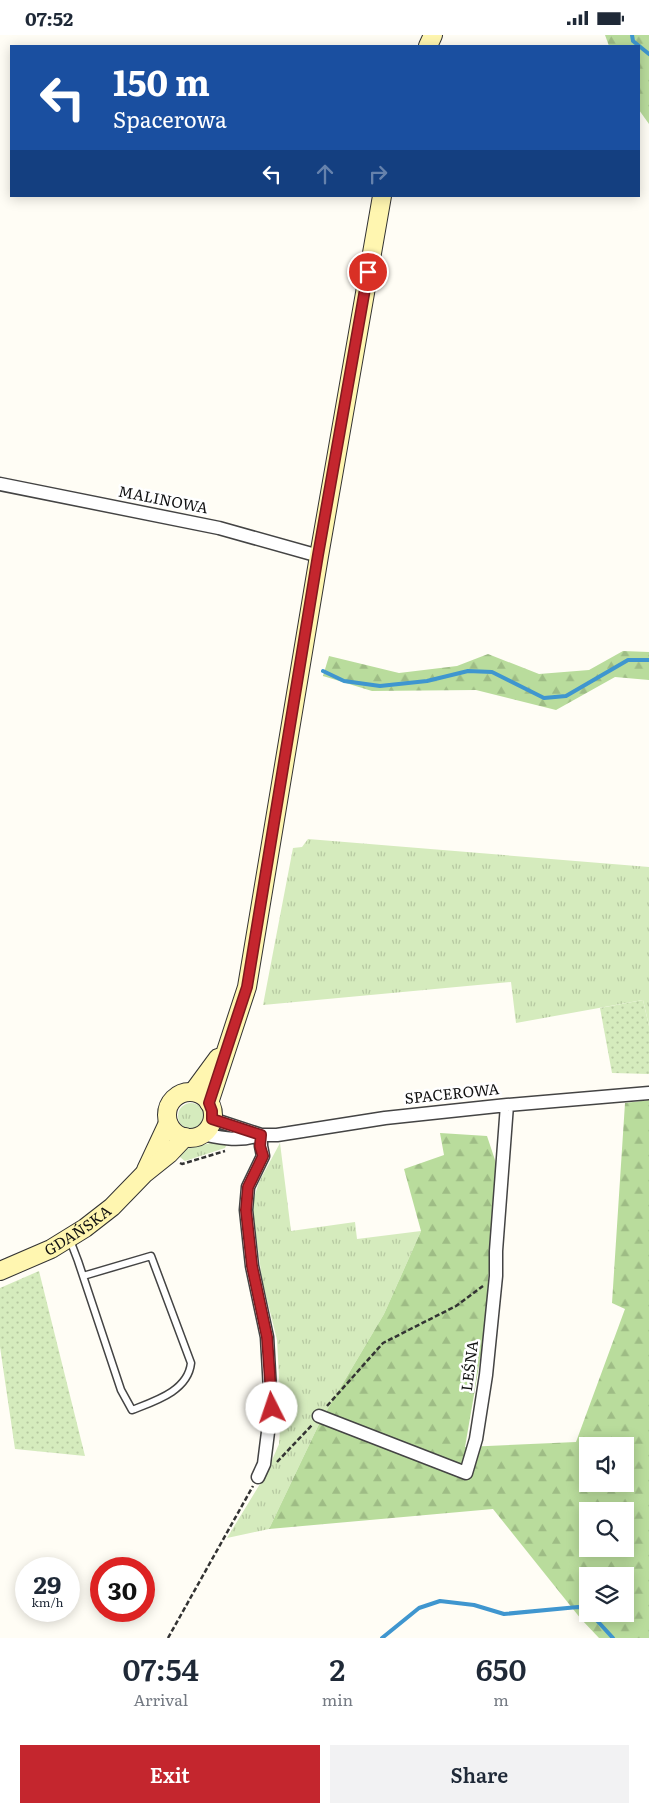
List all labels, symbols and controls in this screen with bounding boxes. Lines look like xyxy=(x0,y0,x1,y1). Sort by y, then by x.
text: 07:52 xyxy=(25,4,73,32)
text: 150 m xyxy=(113,55,210,107)
icon: left xyxy=(30,65,95,130)
text: Spacerowa xyxy=(113,102,227,135)
icon: left xyxy=(258,160,286,188)
icon: ahead xyxy=(311,160,339,188)
icon: right xyxy=(364,160,392,188)
pin xyxy=(347,251,389,293)
icon: arrive xyxy=(354,258,382,286)
street label: MALINOWA xyxy=(116,479,210,518)
street label: SPACEROWA xyxy=(403,1076,500,1109)
street label: GDAŃSKA xyxy=(40,1199,116,1261)
street label: LEŚNA xyxy=(454,1339,483,1392)
position arrow xyxy=(245,1381,297,1433)
map controls xyxy=(579,1437,634,1622)
button: sound xyxy=(579,1437,634,1492)
button: search xyxy=(579,1502,634,1557)
speed limit sign: 30 xyxy=(90,1557,155,1622)
text: 29 xyxy=(34,1565,61,1602)
button: layers xyxy=(579,1567,634,1622)
text: km/h xyxy=(32,1593,63,1611)
text: 07:54 xyxy=(123,1646,199,1690)
text: 2 xyxy=(330,1646,345,1690)
text: 650 xyxy=(476,1646,526,1690)
text: Arrival xyxy=(134,1687,188,1711)
text: min xyxy=(322,1687,353,1711)
text: m xyxy=(493,1687,509,1711)
button: Exit xyxy=(20,1745,320,1803)
button: Share xyxy=(330,1745,629,1803)

